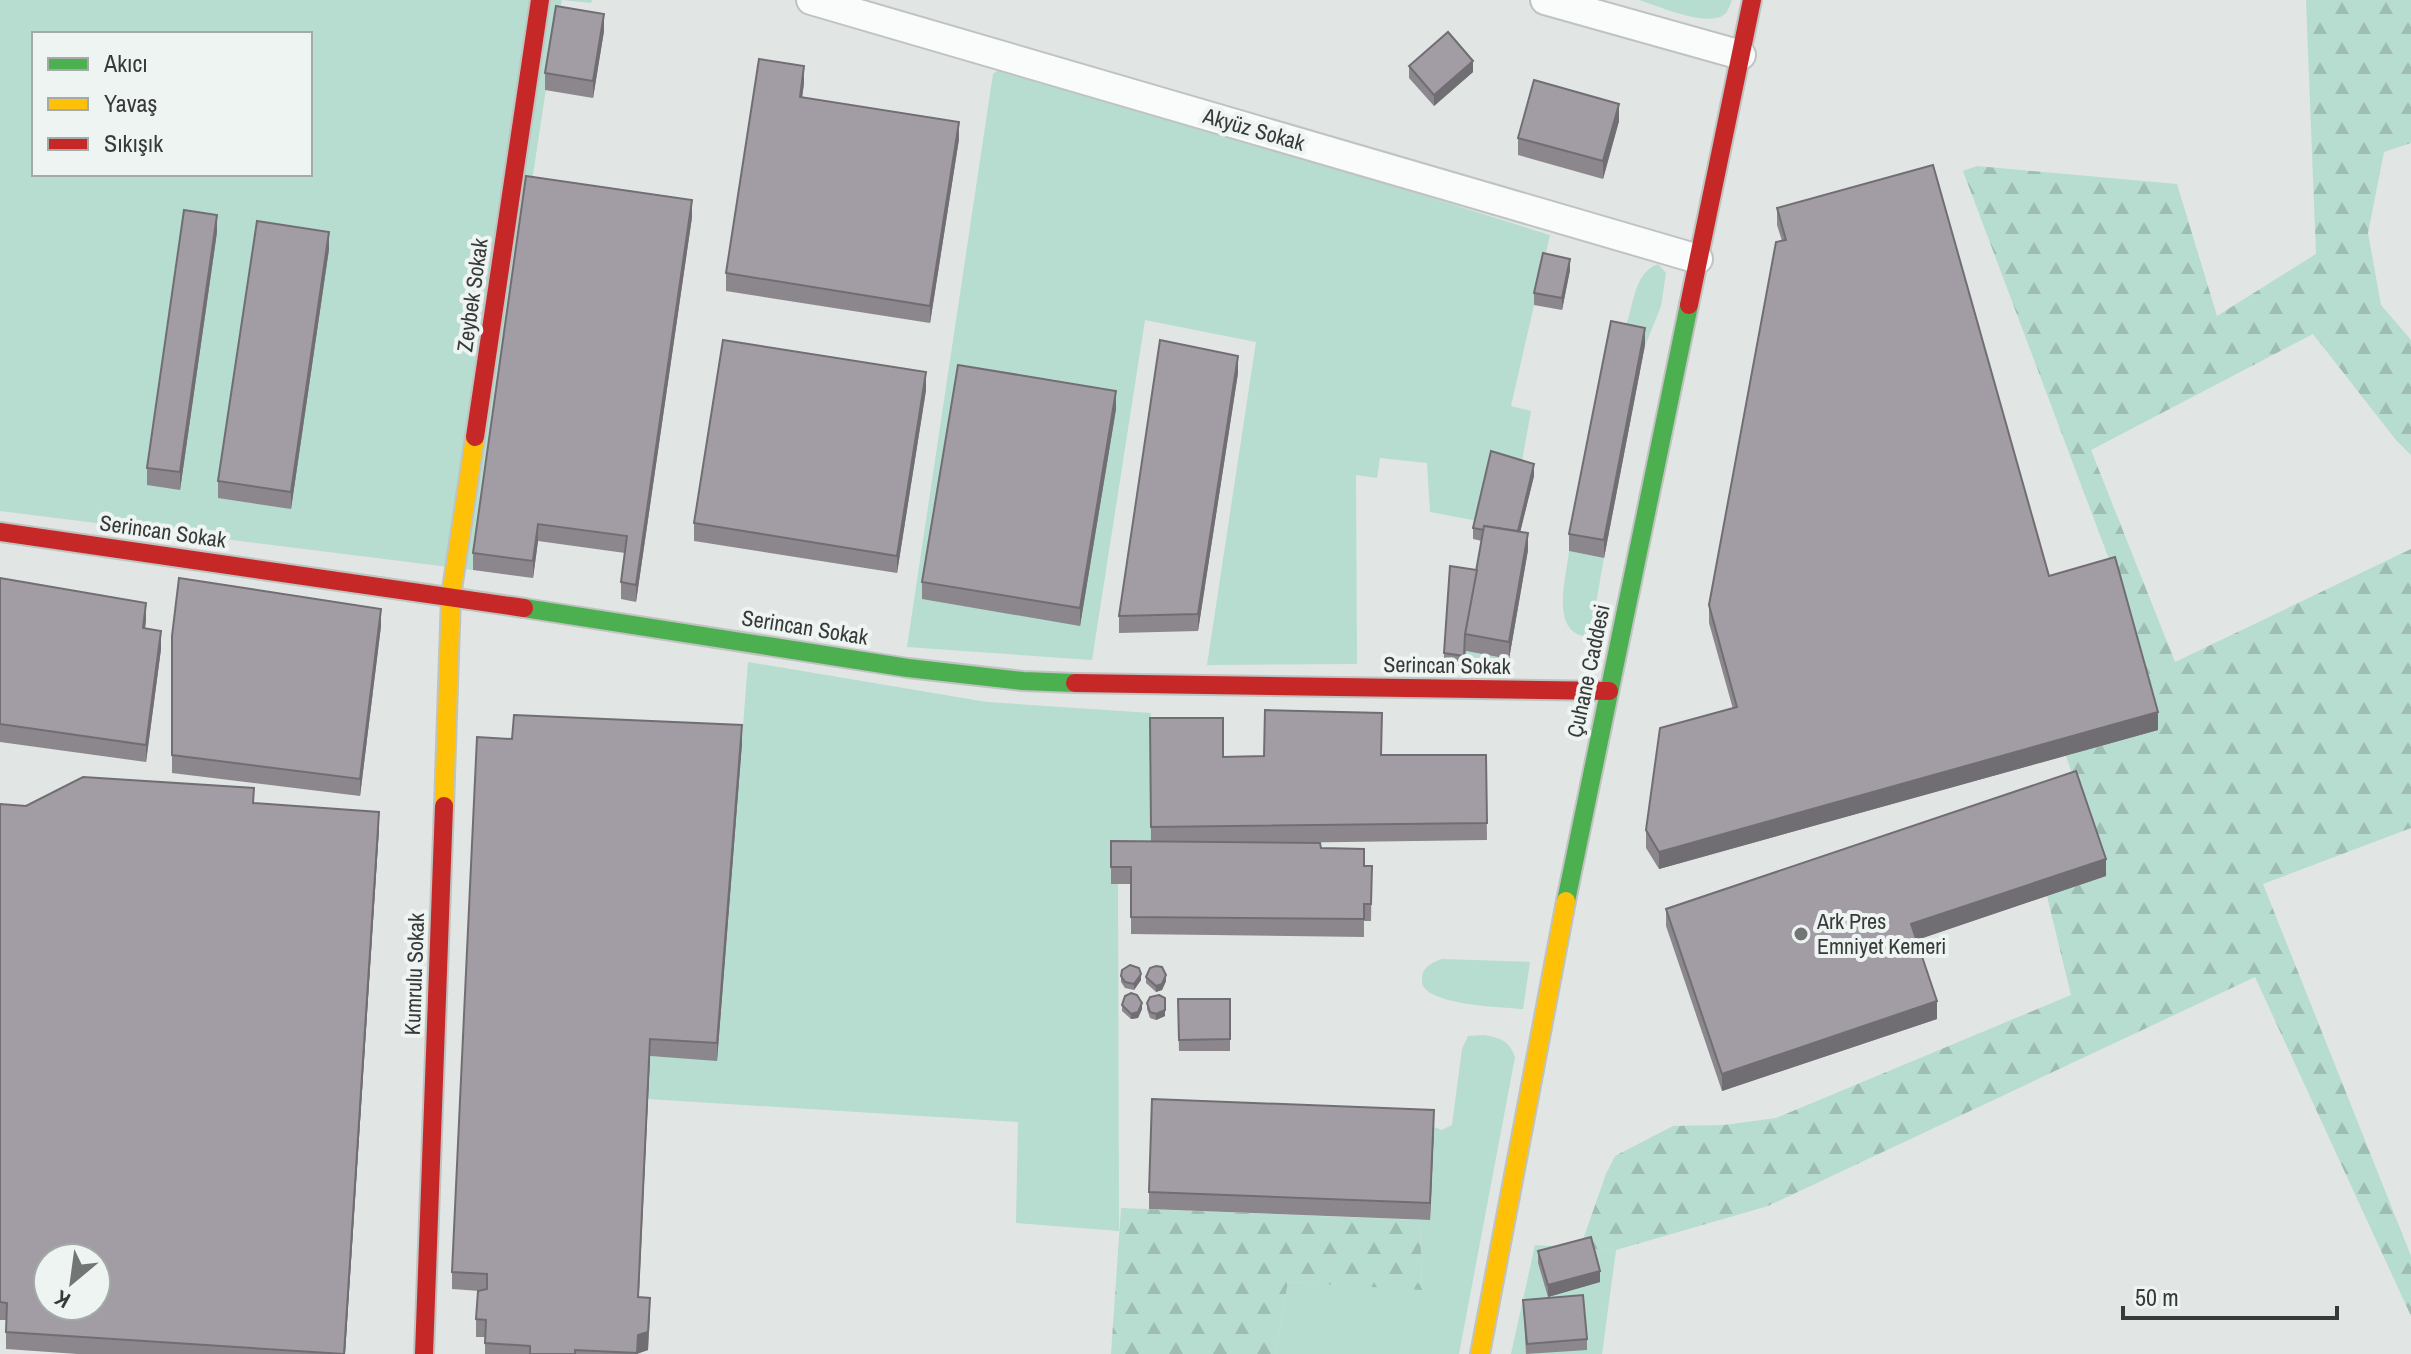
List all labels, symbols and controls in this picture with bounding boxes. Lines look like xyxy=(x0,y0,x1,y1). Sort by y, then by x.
legend xyxy=(32,32,312,176)
text: Akıcı xyxy=(103,47,148,79)
text: Yavaş xyxy=(104,87,157,119)
street label: Akyüz Sokak xyxy=(1199,100,1309,158)
text: Sıkışık xyxy=(104,127,163,159)
street label: Zeybek Sokak xyxy=(449,235,495,354)
street label: Serincan Sokak xyxy=(98,507,229,555)
street label: Serincan Sokak xyxy=(740,602,871,652)
street label: Çuhane Caddesi xyxy=(1559,602,1617,740)
street label: Serincan Sokak xyxy=(1383,649,1512,681)
place label: Ark Pres Emniyet Kemeri xyxy=(1816,906,1946,961)
street label: Kumrulu Sokak xyxy=(397,911,431,1036)
marker: Ark Pres Emniyet Kemeri xyxy=(1792,925,1810,943)
north arrow xyxy=(32,1242,112,1322)
scale bar xyxy=(2123,1270,2337,1320)
text: 50 m xyxy=(2135,1281,2179,1313)
text: K xyxy=(49,1283,75,1316)

